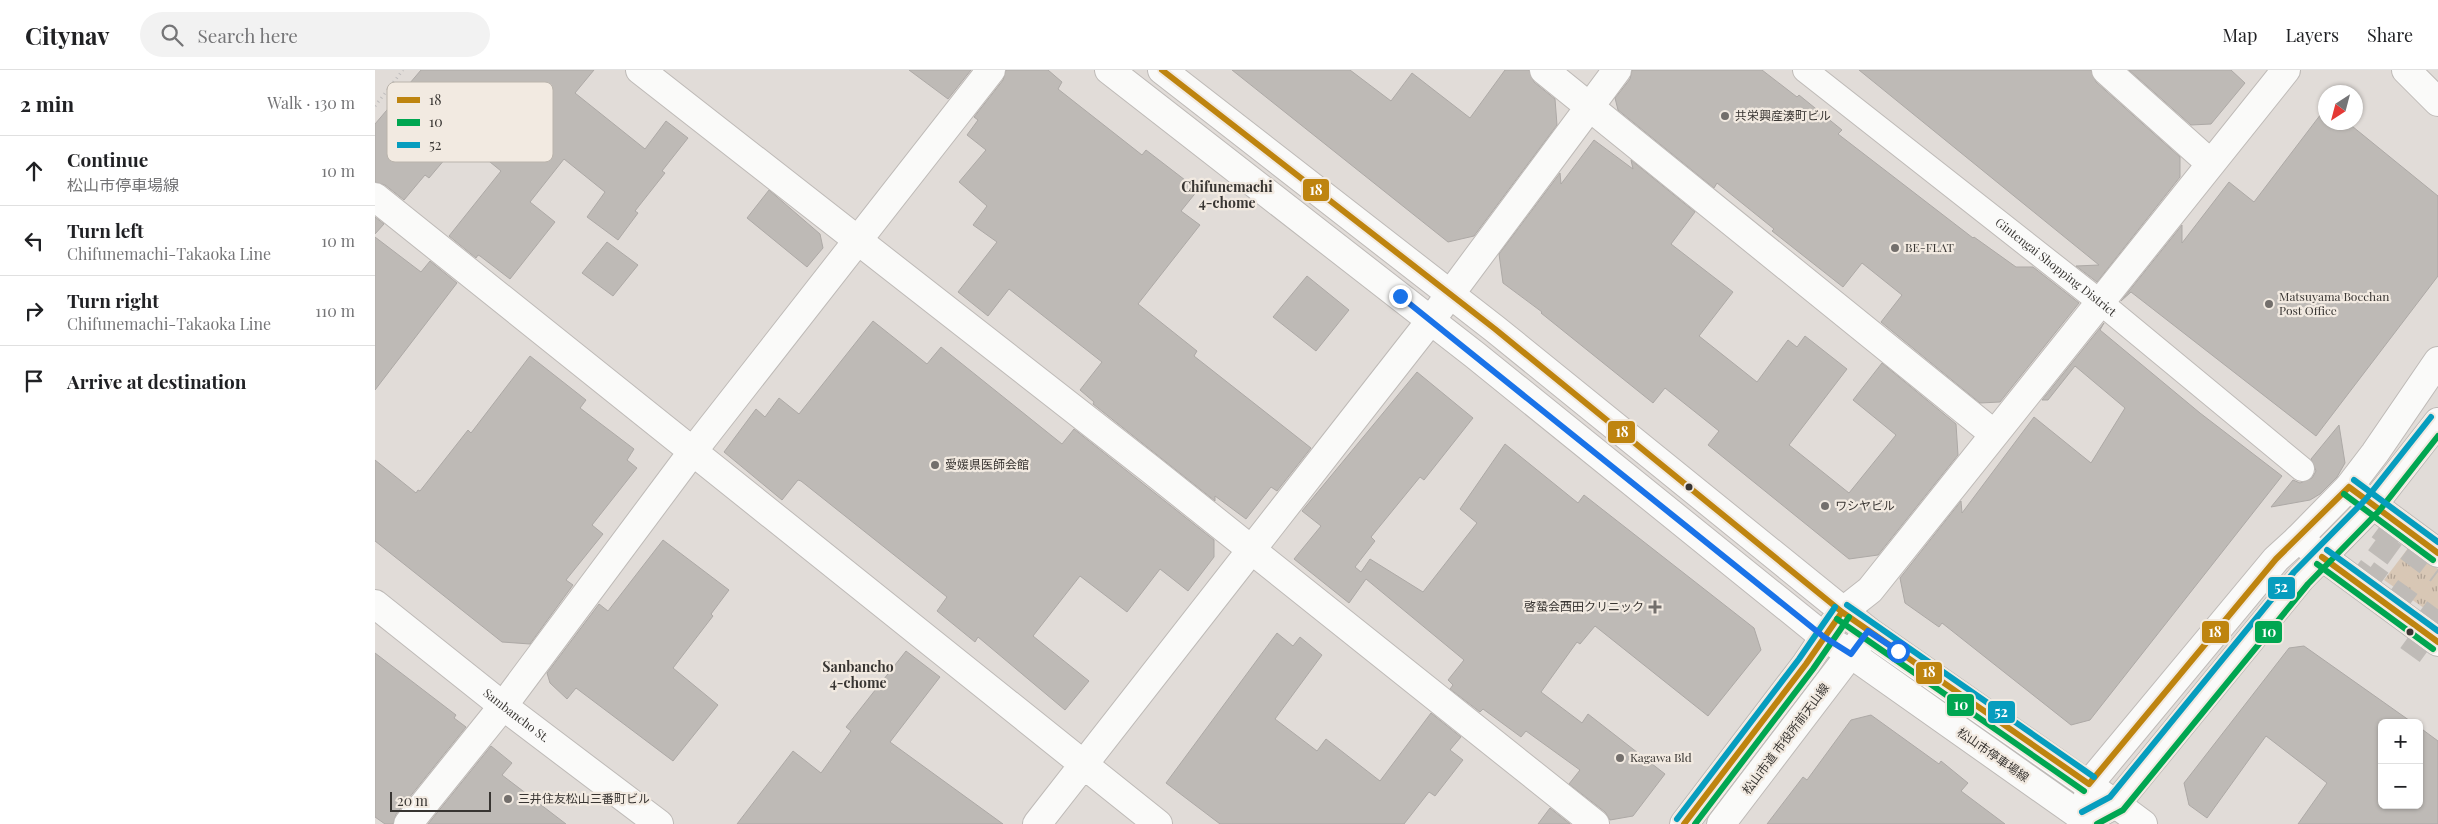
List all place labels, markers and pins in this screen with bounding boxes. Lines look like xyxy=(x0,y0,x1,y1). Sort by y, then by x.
place label: 共栄興産湊町ビル xyxy=(1735,107,1831,123)
marker: 共栄興産湊町ビル xyxy=(1719,110,1731,122)
place label: BE-FLAT xyxy=(1905,239,1955,255)
marker: BE-FLAT xyxy=(1889,242,1901,254)
place label: Matsuyama Bocchan Post Office xyxy=(2279,288,2389,318)
marker: Matsuyama Bocchan Post Office xyxy=(2263,298,2275,310)
place label: 愛媛県医師会館 xyxy=(945,456,1029,472)
marker: 愛媛県医師会館 xyxy=(929,459,941,471)
unlabelled marker xyxy=(1684,482,1694,492)
place label: ワシヤビル xyxy=(1835,497,1895,513)
marker: ワシヤビル xyxy=(1819,500,1831,512)
place label: 啓蟄会西田クリニック xyxy=(1524,598,1644,614)
marker: 啓蟄会西田クリニック xyxy=(1648,600,1662,614)
unlabelled marker xyxy=(2405,627,2415,637)
place label: Kagawa Bld xyxy=(1630,749,1692,765)
marker: Kagawa Bld xyxy=(1614,752,1626,764)
place label: 三井住友松山三番町ビル xyxy=(518,790,650,806)
marker: 三井住友松山三番町ビル xyxy=(502,793,514,805)

